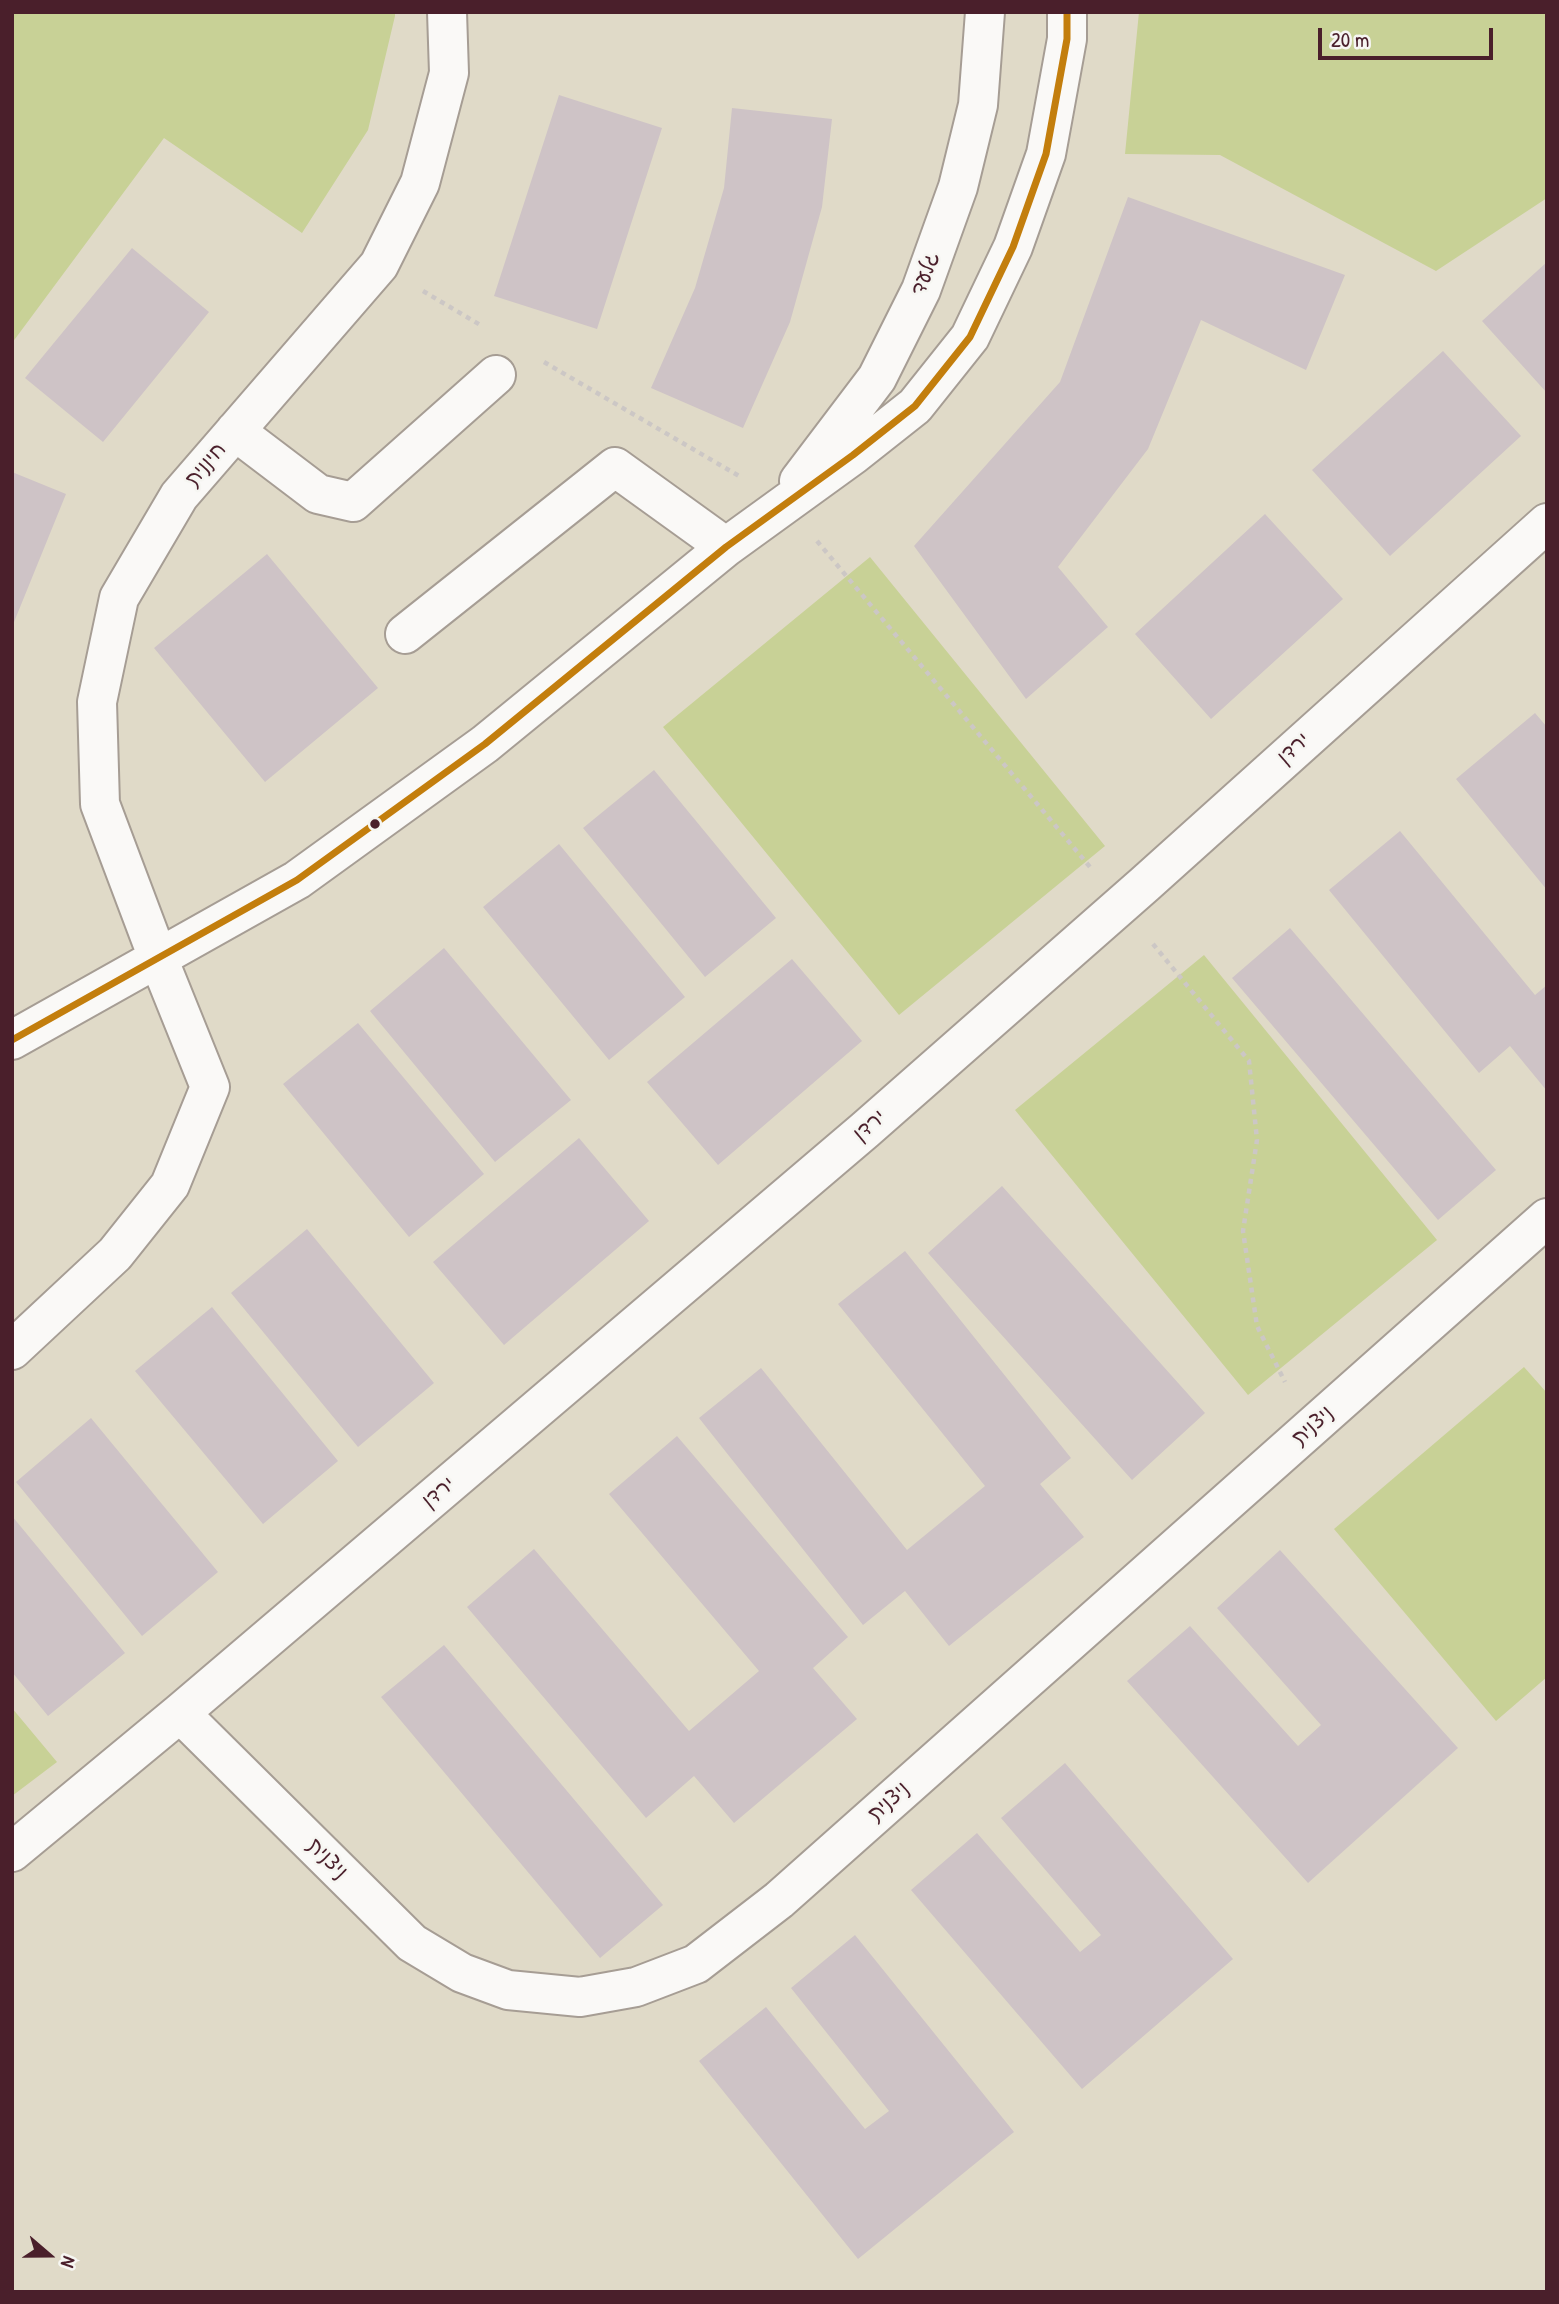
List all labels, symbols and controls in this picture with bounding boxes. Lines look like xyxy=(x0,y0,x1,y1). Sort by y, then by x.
scale bar xyxy=(1321,14,1496,58)
text: 20 m xyxy=(1331,25,1369,54)
street label: גלעד xyxy=(906,249,946,299)
street label: חיננית xyxy=(180,438,232,492)
street label: ירדן xyxy=(1272,728,1316,770)
unlabelled marker xyxy=(368,817,382,831)
street label: ירדן xyxy=(848,1105,892,1147)
street label: ניצנית xyxy=(1287,1401,1339,1451)
street label: ירדן xyxy=(417,1472,461,1514)
street label: ניצנית xyxy=(863,1777,915,1827)
street label: ניצנית xyxy=(301,1833,353,1885)
north arrow xyxy=(14,2220,84,2290)
text: N xyxy=(55,2253,83,2271)

